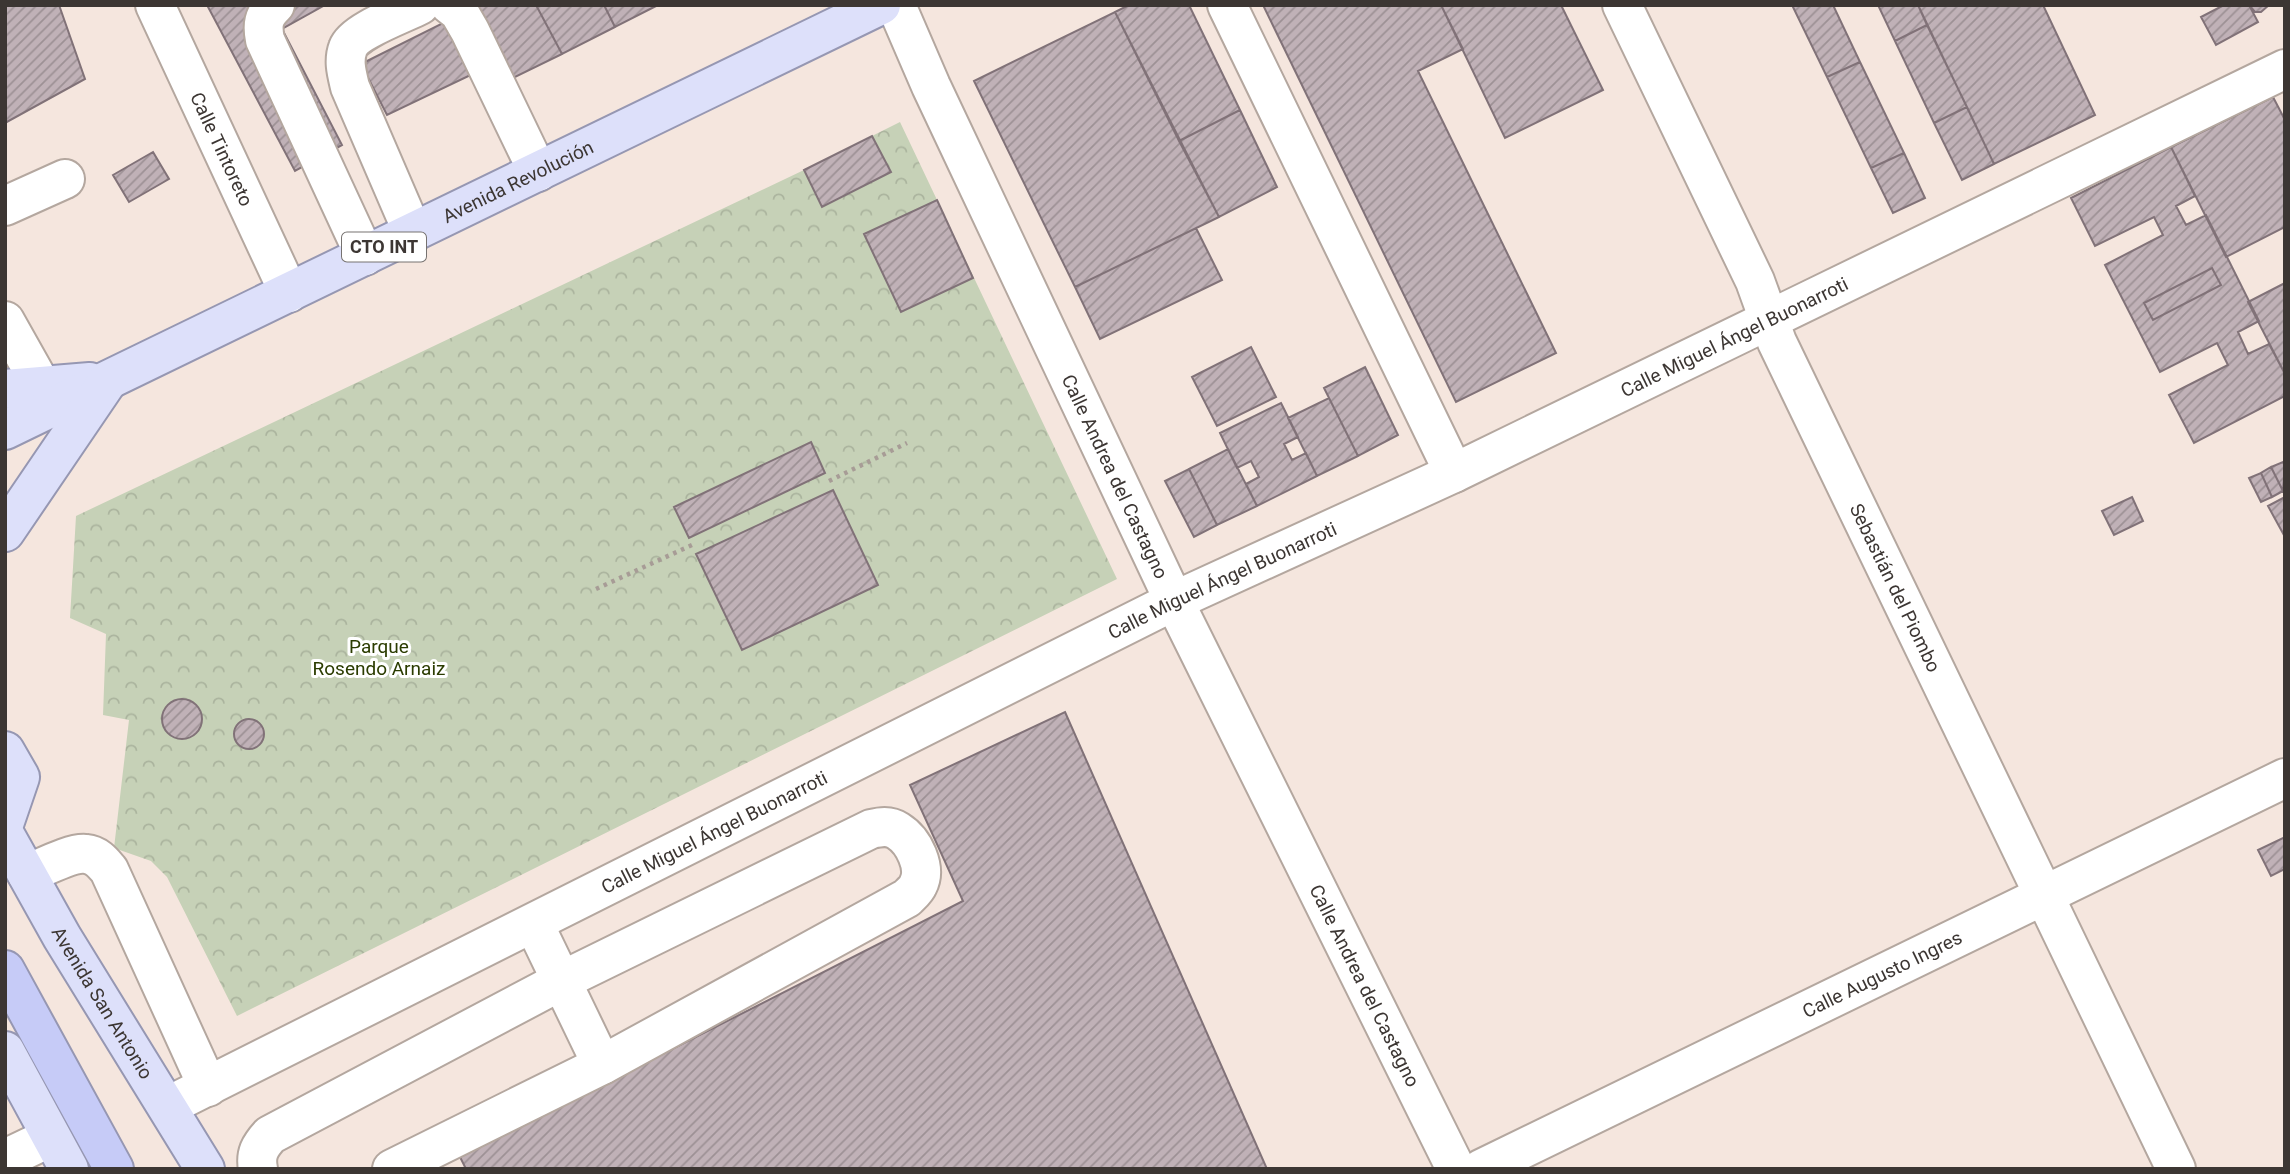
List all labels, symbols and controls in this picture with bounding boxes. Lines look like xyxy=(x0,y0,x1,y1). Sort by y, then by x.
street label: Calle Tintoreto xyxy=(185,89,258,210)
street label: Avenida Revolución xyxy=(439,135,597,228)
road number: CTO INT xyxy=(342,232,426,262)
street label: Calle Miguel Ángel Buonarroti xyxy=(1617,272,1852,402)
street label: Calle Andrea del Castagno xyxy=(1057,371,1173,582)
street label: Sebastián del Piombo xyxy=(1845,500,1946,676)
street label: Calle Miguel Ángel Buonarroti xyxy=(1104,517,1340,644)
park label: Parque Rosendo Arnaiz xyxy=(313,635,445,680)
street label: Calle Miguel Ángel Buonarroti xyxy=(597,766,831,899)
street label: Calle Andrea del Castagno xyxy=(1305,881,1424,1091)
street label: Avenida San Antonio xyxy=(47,923,158,1083)
street label: Calle Augusto Ingres xyxy=(1799,926,1966,1023)

